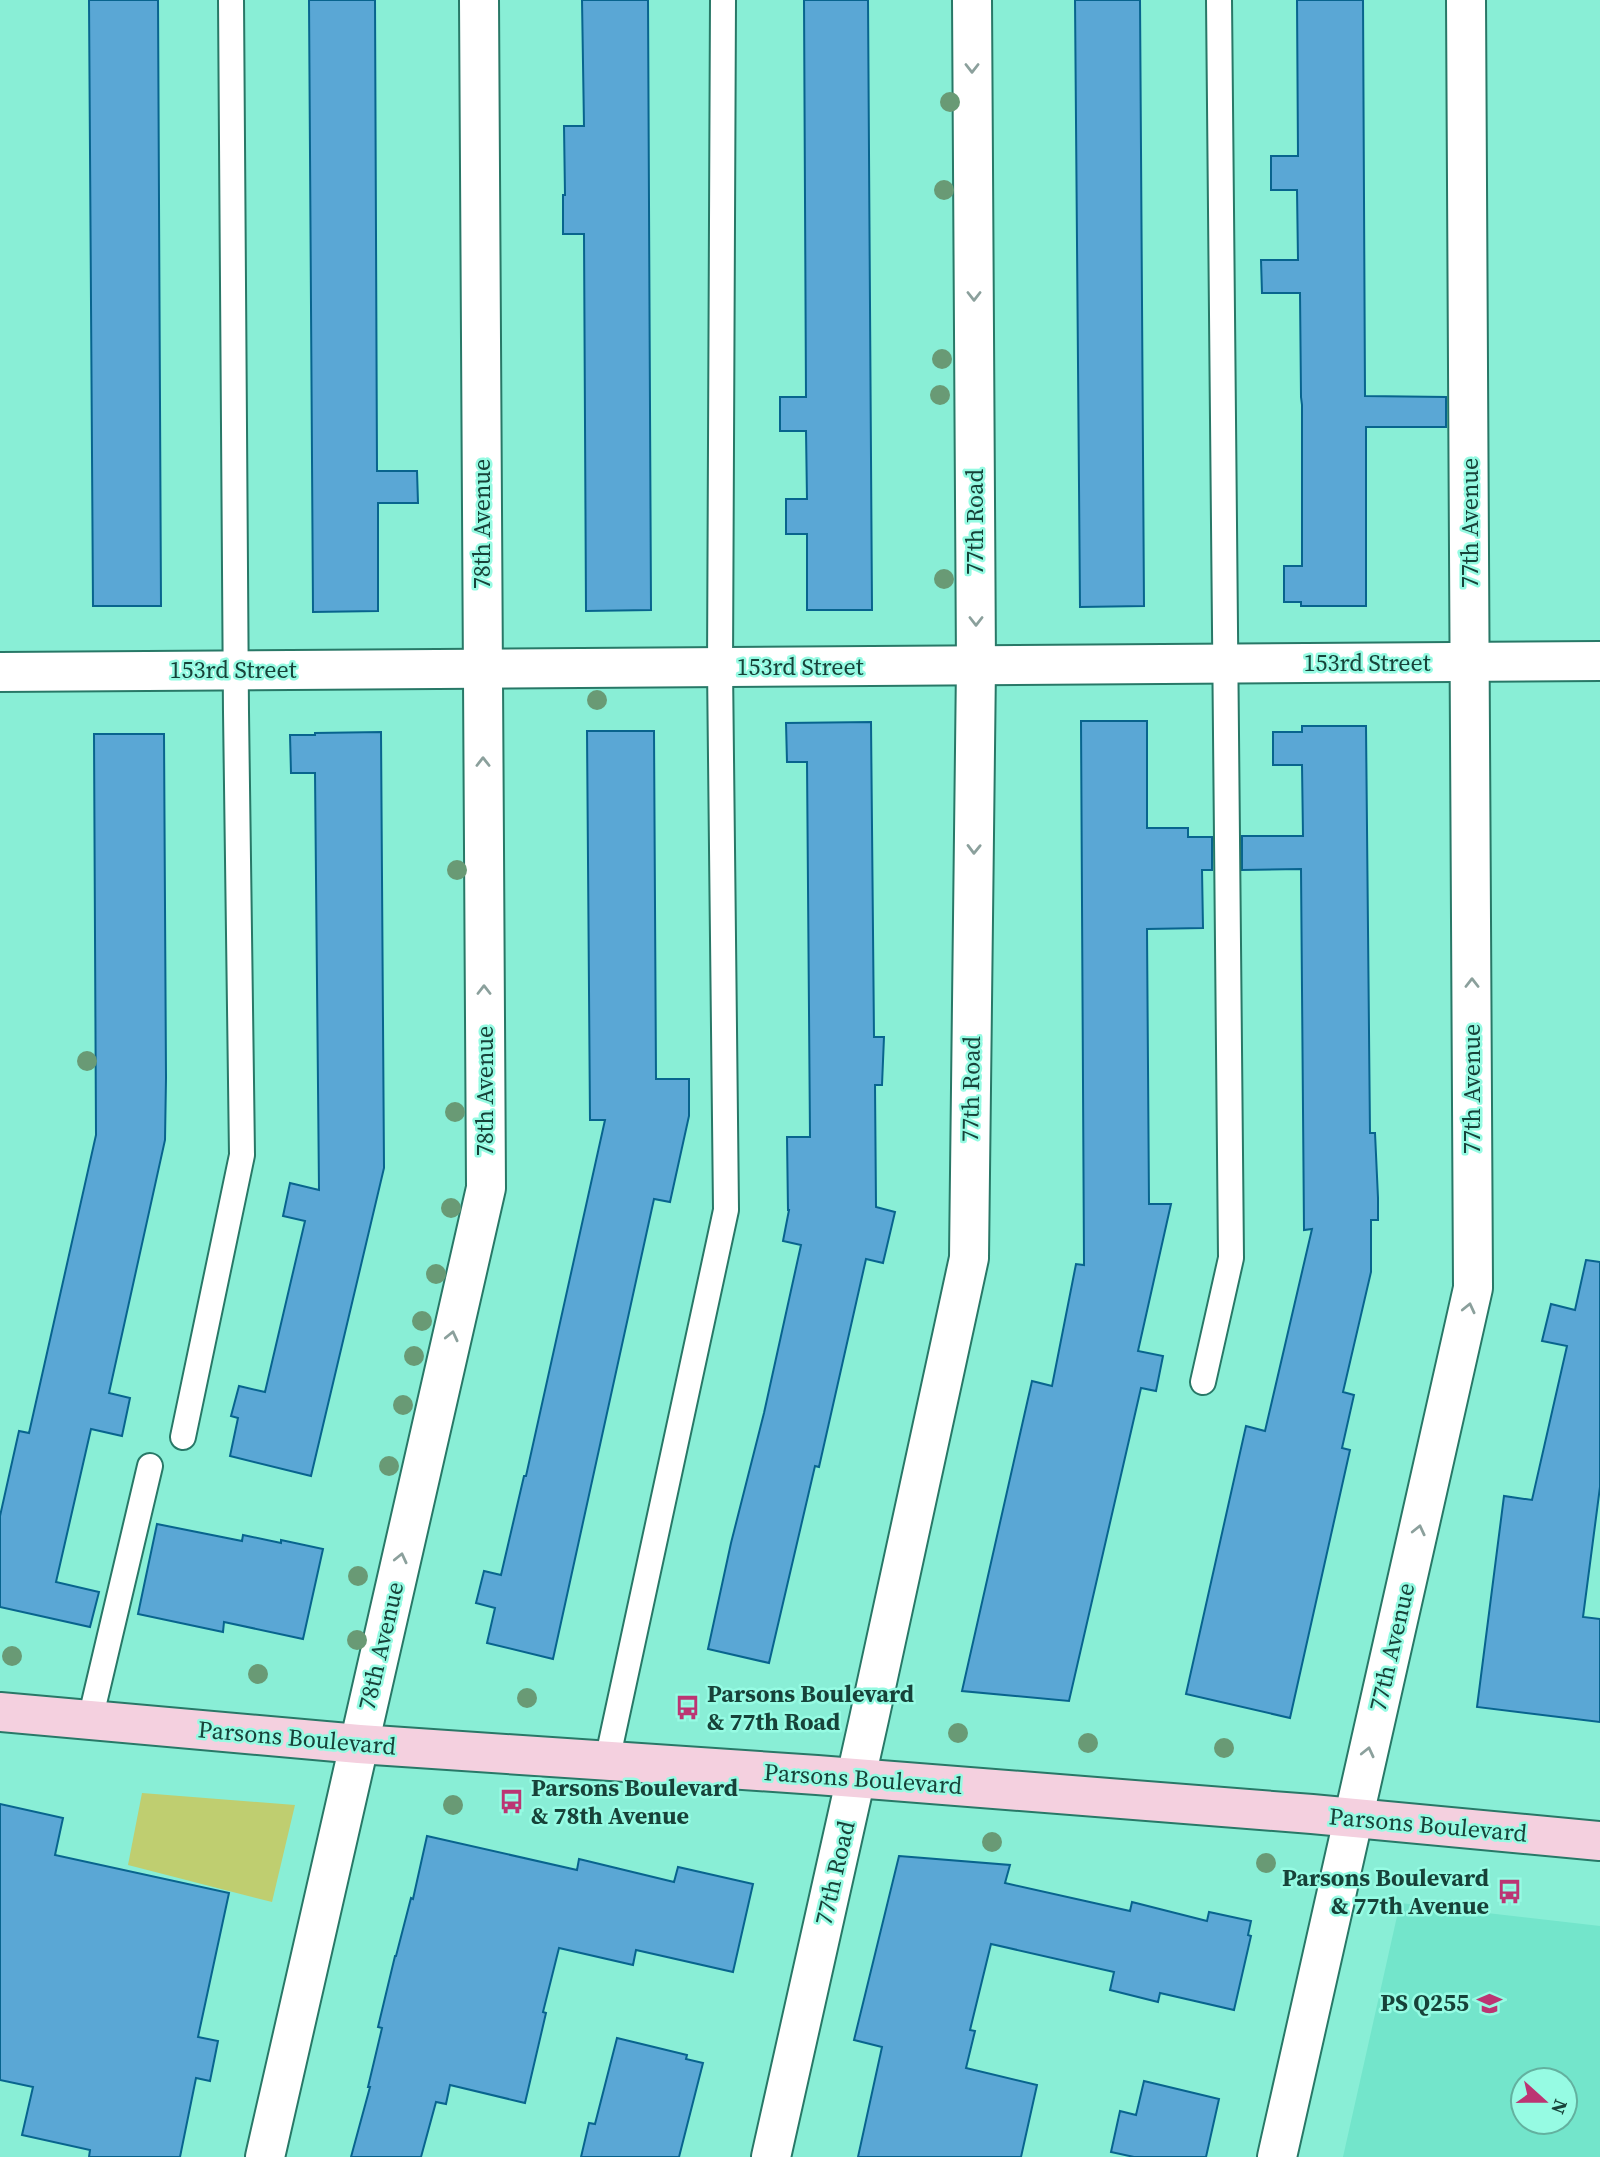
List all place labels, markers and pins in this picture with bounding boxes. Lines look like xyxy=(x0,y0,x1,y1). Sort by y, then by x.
place label: Parsons Boulevard & 77th Road xyxy=(707,1677,914,1738)
bus stop icon: Parsons Boulevard & 77th Road xyxy=(673,1694,701,1722)
place label: Parsons Boulevard & 78th Avenue xyxy=(531,1771,738,1832)
bus stop icon: Parsons Boulevard & 78th Avenue xyxy=(497,1788,525,1816)
place label: Parsons Boulevard & 77th Avenue xyxy=(1282,1861,1489,1922)
bus stop icon: Parsons Boulevard & 77th Avenue xyxy=(1495,1878,1523,1906)
place label: PS Q255 xyxy=(1380,1986,1469,2019)
school or university icon: PS Q255 xyxy=(1475,1989,1503,2017)

